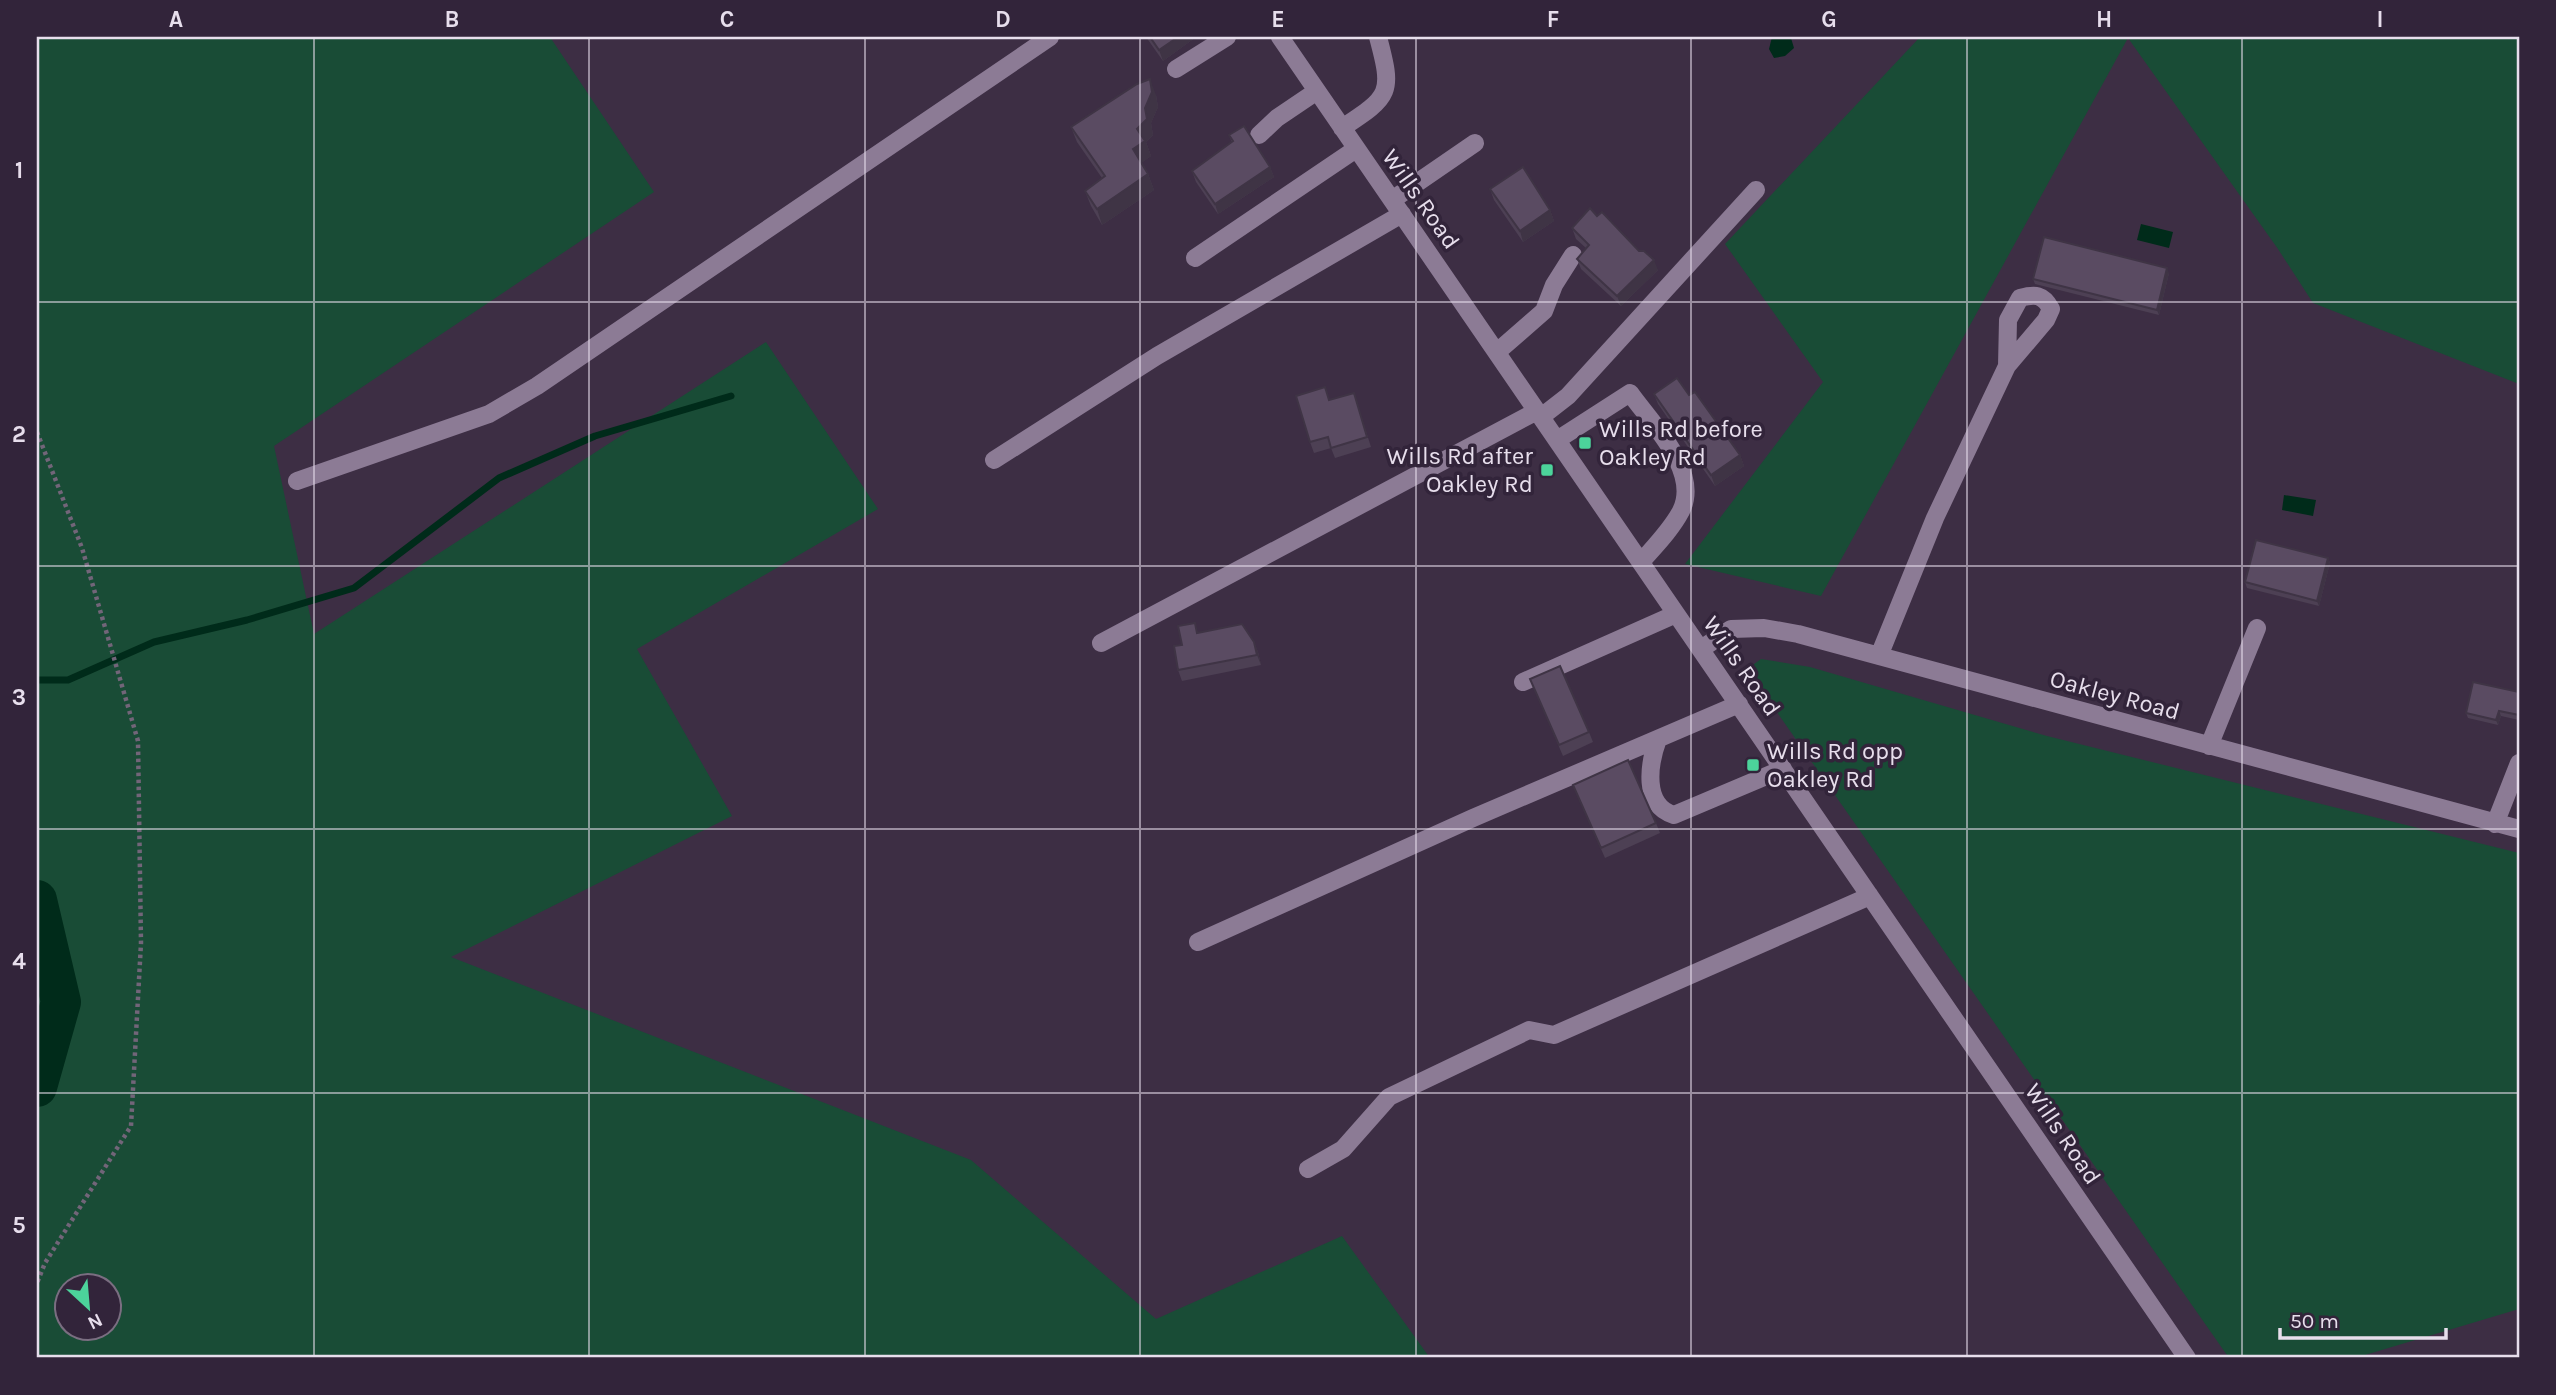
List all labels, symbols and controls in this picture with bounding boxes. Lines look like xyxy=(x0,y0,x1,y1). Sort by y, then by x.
text: A xyxy=(169,6,183,33)
text: B xyxy=(445,6,459,33)
text: C xyxy=(720,6,734,33)
text: D xyxy=(995,6,1011,33)
text: E xyxy=(1271,6,1285,33)
text: F xyxy=(1547,6,1559,33)
text: G xyxy=(1821,6,1837,33)
text: H xyxy=(2096,6,2112,33)
text: I xyxy=(2376,6,2384,33)
street label: Wills Road xyxy=(1376,144,1466,254)
text: 1 xyxy=(15,157,23,184)
place label: Wills Rd before Oakley Rd xyxy=(1599,415,1763,471)
text: 2 xyxy=(12,421,26,448)
marker: Wills Rd before Oakley Rd xyxy=(1577,435,1593,451)
place label: Wills Rd after Oakley Rd xyxy=(1387,442,1533,498)
marker: Wills Rd after Oakley Rd xyxy=(1539,462,1555,478)
street label: Wills Road xyxy=(1697,611,1787,721)
street label: Oakley Road xyxy=(2047,664,2183,726)
text: 3 xyxy=(12,684,26,711)
place label: Wills Rd opp Oakley Rd xyxy=(1767,737,1903,793)
marker: Wills Rd opp Oakley Rd xyxy=(1745,757,1761,773)
text: 4 xyxy=(12,948,26,975)
street label: Wills Road xyxy=(2019,1078,2107,1190)
text: 5 xyxy=(12,1212,26,1239)
north arrow xyxy=(52,1272,122,1342)
scale bar xyxy=(2280,1297,2446,1341)
text: N xyxy=(84,1309,106,1334)
text: 50 m xyxy=(2290,1309,2339,1333)

